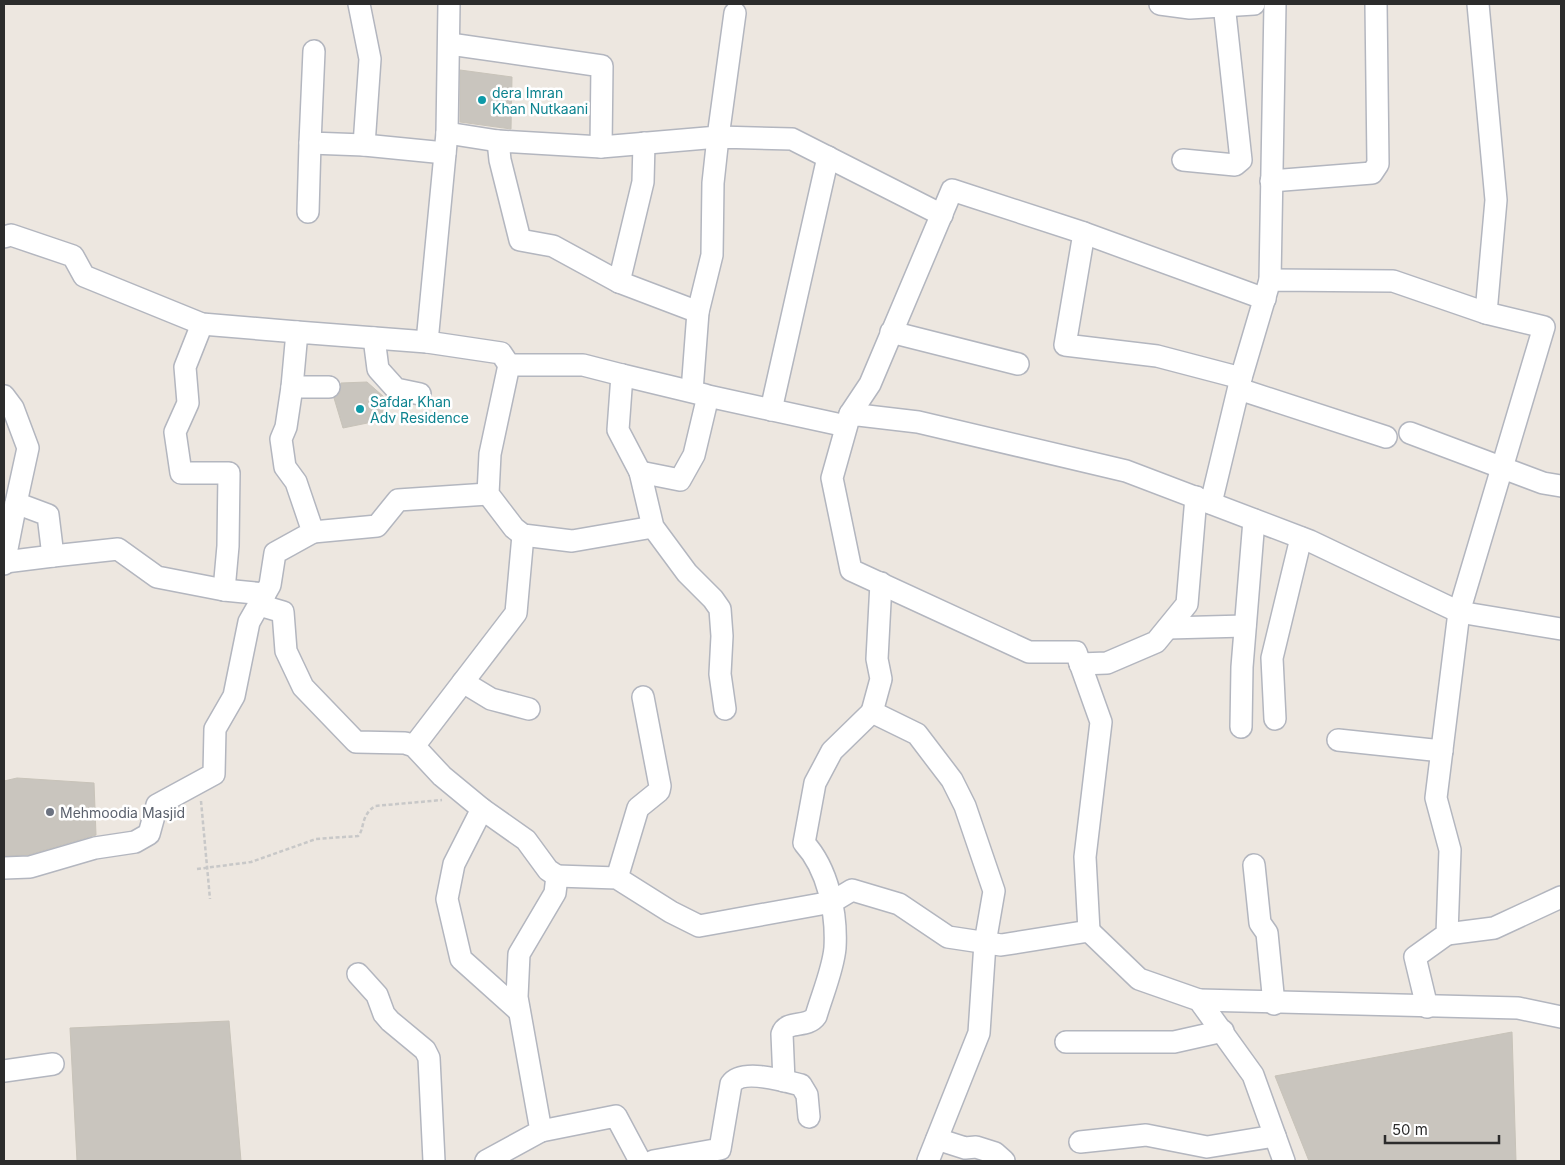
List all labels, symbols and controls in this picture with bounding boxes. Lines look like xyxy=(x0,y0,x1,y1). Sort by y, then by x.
place label: dera Imran Khan Nutkaani xyxy=(492,84,588,117)
marker: dera Imran Khan Nutkaani xyxy=(476,94,488,106)
place label: Safdar Khan Adv Residence xyxy=(370,393,469,426)
marker: Safdar Khan Adv Residence xyxy=(354,403,366,415)
place label: Mehmoodia Masjid xyxy=(60,804,185,821)
marker: Mehmoodia Masjid xyxy=(44,806,56,818)
scale bar xyxy=(1385,1112,1499,1144)
text: 50 m xyxy=(1392,1120,1428,1139)

